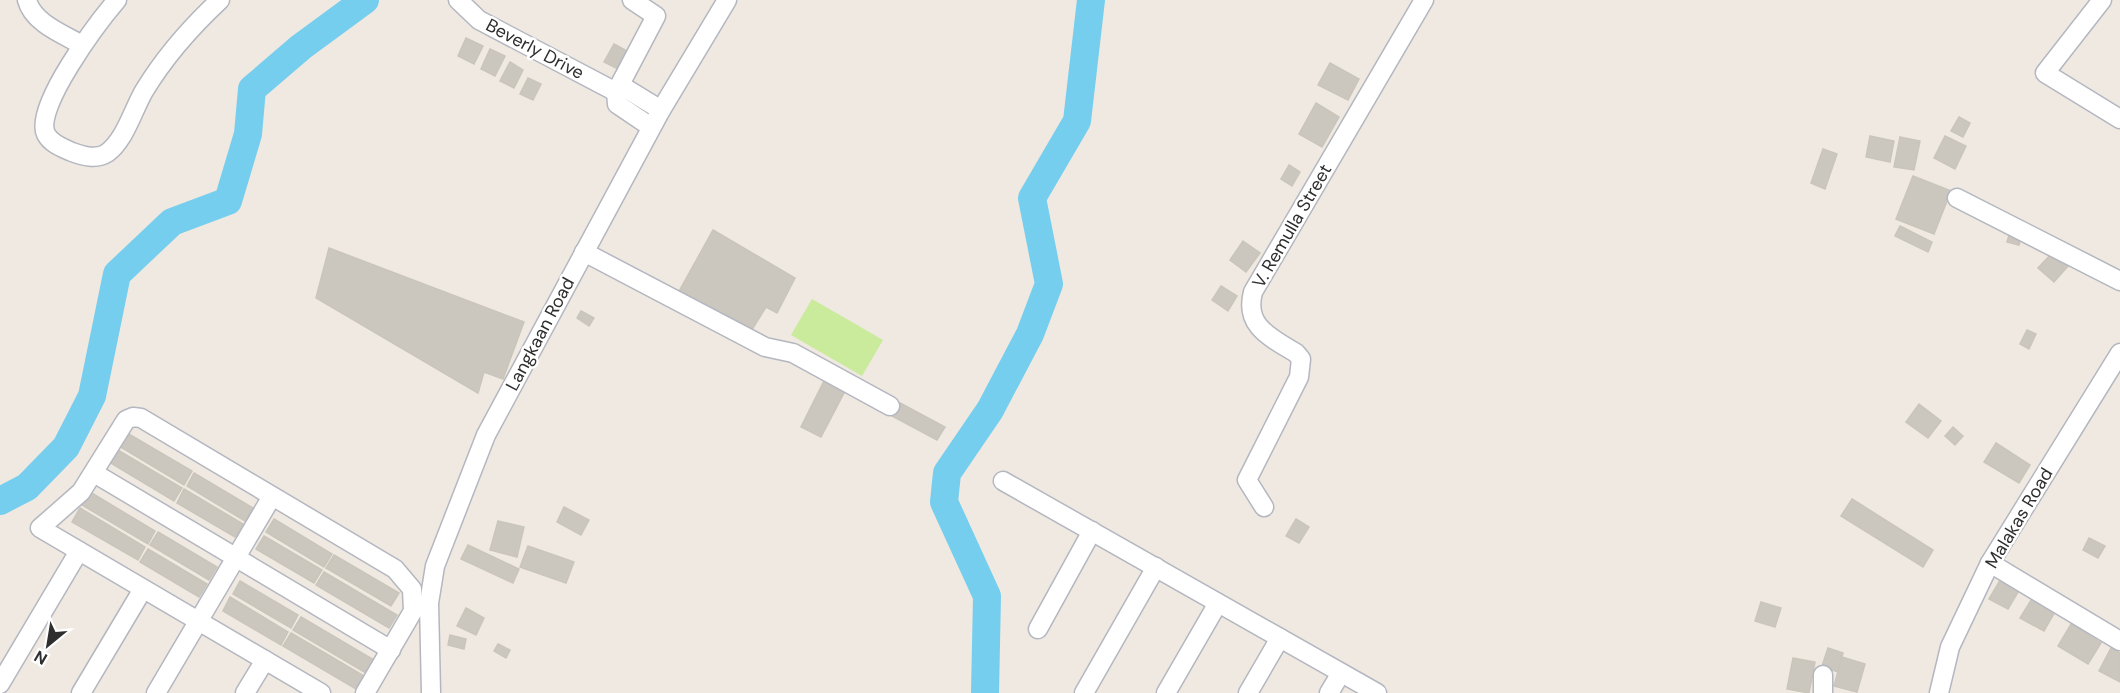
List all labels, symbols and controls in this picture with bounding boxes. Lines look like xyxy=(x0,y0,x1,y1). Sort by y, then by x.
street label: Beverly Drive xyxy=(482,13,588,85)
street label: V. Remulla Street xyxy=(1247,160,1337,292)
street label: Langkaan Road xyxy=(500,273,580,395)
street label: Malakas Road xyxy=(1980,463,2058,573)
north arrow xyxy=(18,615,78,675)
text: N xyxy=(30,646,51,670)

